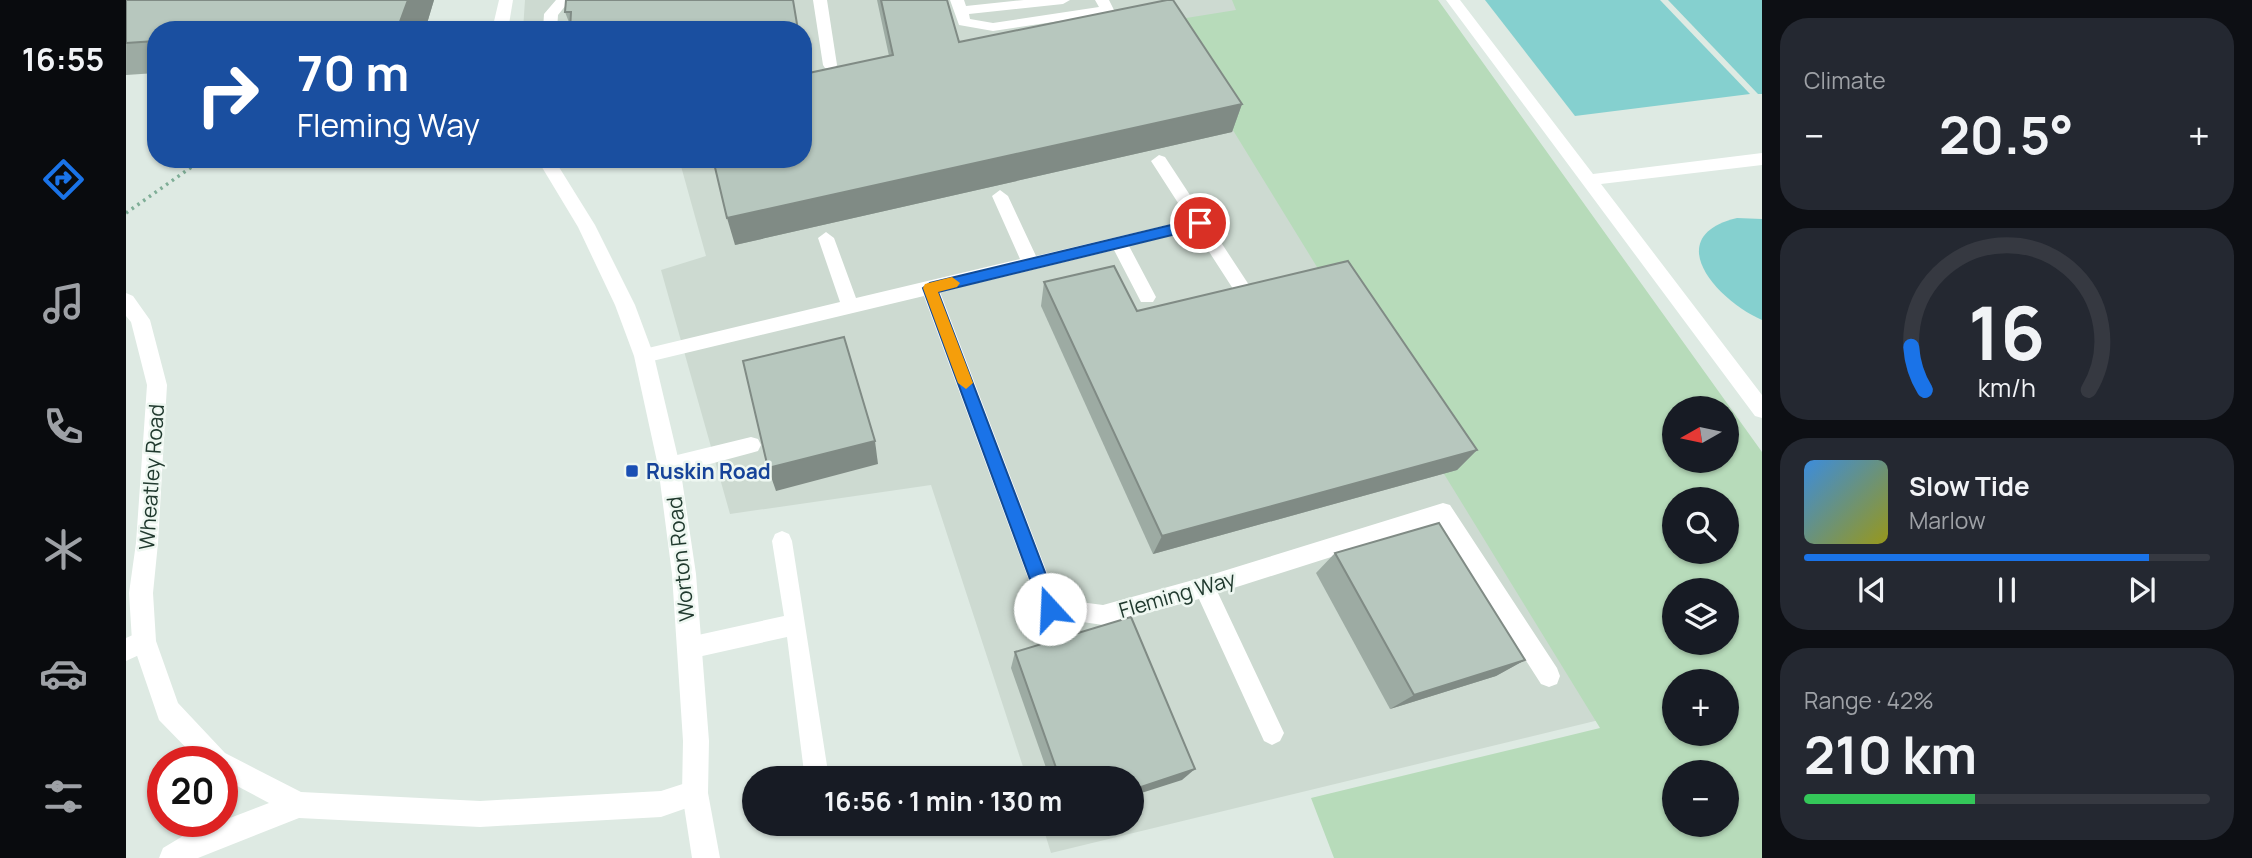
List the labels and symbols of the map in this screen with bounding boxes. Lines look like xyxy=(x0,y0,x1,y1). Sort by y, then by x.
pin xyxy=(1170,193,1230,253)
north arrow xyxy=(1662,396,1740,472)
street label: Wheatley Road xyxy=(132,403,170,551)
place label: Ruskin Road xyxy=(646,457,771,485)
marker: Ruskin Road xyxy=(624,463,640,479)
street label: Worton Road xyxy=(660,495,700,623)
street label: Fleming Way xyxy=(1115,564,1239,624)
position arrow xyxy=(1013,572,1087,646)
speed limit sign: 20 xyxy=(147,746,238,837)

